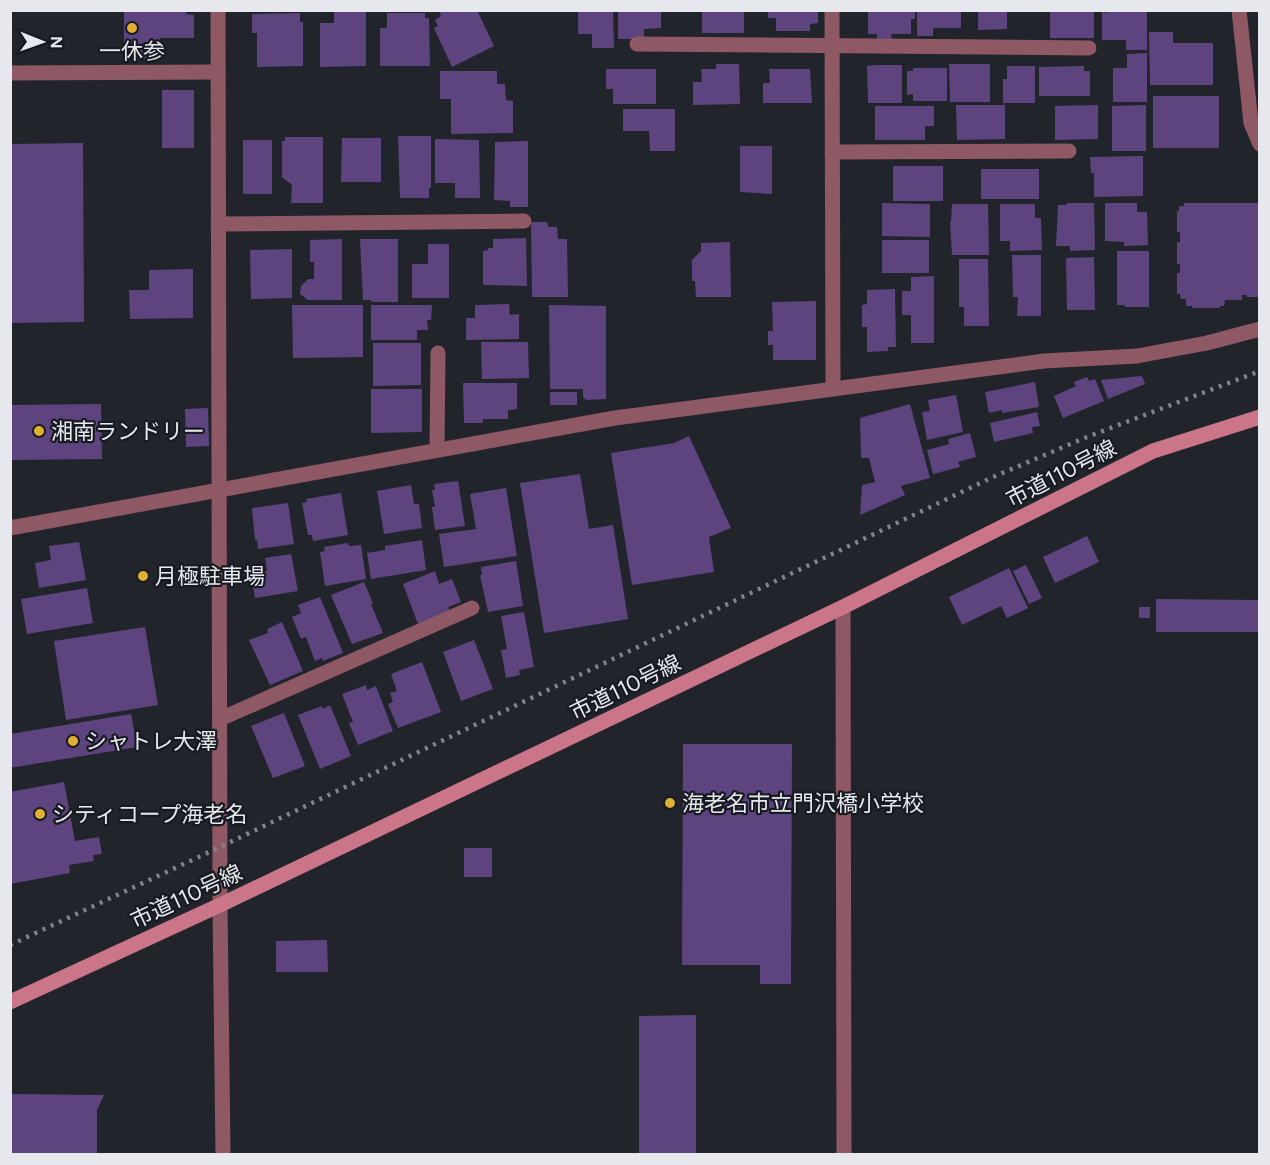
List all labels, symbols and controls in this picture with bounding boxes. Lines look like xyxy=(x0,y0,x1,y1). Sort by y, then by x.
north arrow xyxy=(12,12,72,72)
marker: 一休参 xyxy=(125,21,139,35)
text: N xyxy=(47,36,66,49)
place label: 一休参 xyxy=(99,38,165,65)
place label: 湘南ランドリー xyxy=(51,418,205,445)
marker: 湘南ランドリー xyxy=(32,424,46,438)
street label: 市道110号線 xyxy=(1002,434,1121,513)
place label: 月極駐車場 xyxy=(155,563,265,590)
marker: 月極駐車場 xyxy=(136,569,150,583)
street label: 市道110号線 xyxy=(565,649,685,726)
place label: シャトレ大澤 xyxy=(85,728,217,755)
marker: シャトレ大澤 xyxy=(66,734,80,748)
place label: 海老名市立門沢橋小学校 xyxy=(682,790,924,817)
marker: 海老名市立門沢橋小学校 xyxy=(663,796,677,810)
place label: シティコープ海老名 xyxy=(52,801,247,828)
marker: シティコープ海老名 xyxy=(33,807,47,821)
street label: 市道110号線 xyxy=(126,859,246,934)

